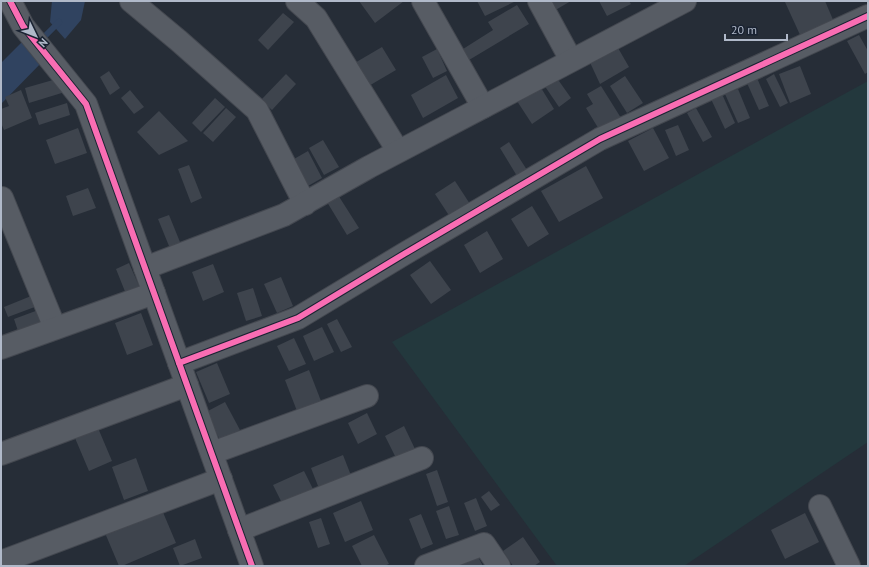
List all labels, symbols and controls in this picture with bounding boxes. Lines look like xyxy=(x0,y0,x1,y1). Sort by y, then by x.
north arrow xyxy=(16,16,56,56)
scale bar xyxy=(725,16,787,42)
text: 20 m xyxy=(731,22,757,37)
text: N xyxy=(36,35,51,50)

